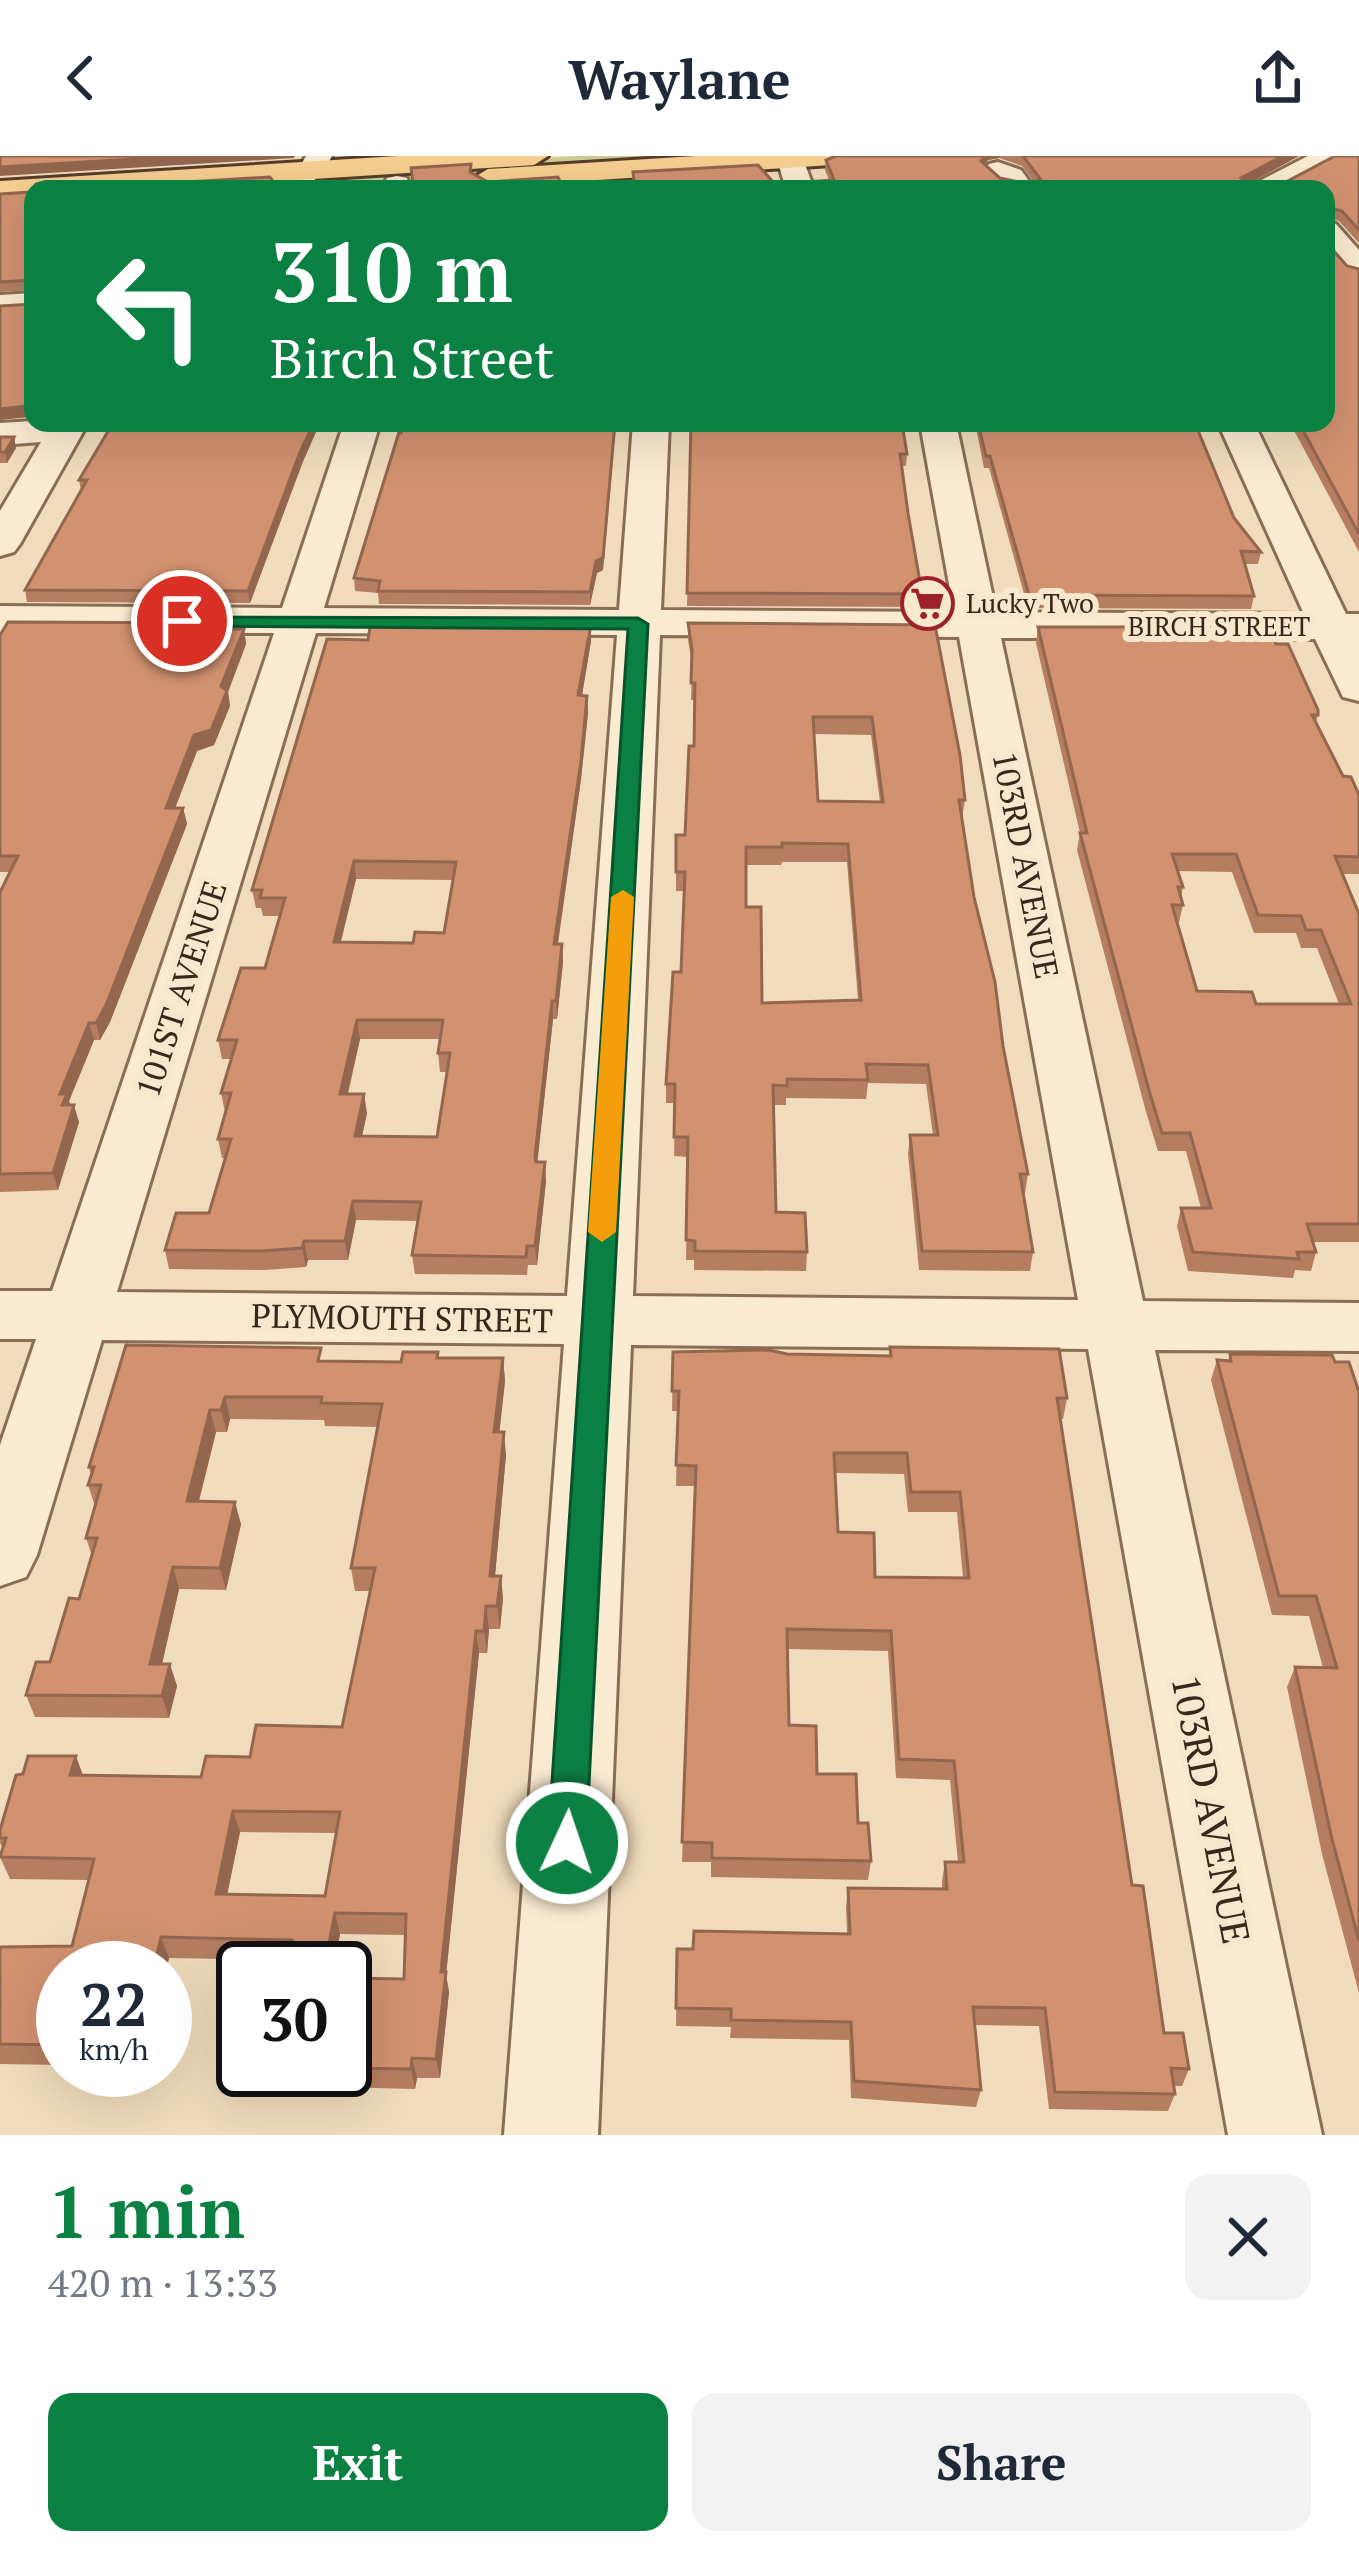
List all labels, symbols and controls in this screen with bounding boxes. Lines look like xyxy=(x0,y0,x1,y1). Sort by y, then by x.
text: Waylane xyxy=(568,43,791,114)
icon: back xyxy=(48,45,114,111)
icon: share xyxy=(1245,45,1311,111)
text: 310 m xyxy=(270,215,513,326)
icon: left xyxy=(72,228,228,384)
text: Birch Street xyxy=(270,322,554,393)
pin xyxy=(131,570,233,672)
supermarket icon: Lucky Two xyxy=(899,576,955,632)
place label: Lucky Two xyxy=(966,585,1094,621)
icon: arrive xyxy=(149,588,215,654)
street label: BIRCH STREET xyxy=(1128,608,1311,644)
street label: 103RD AVENUE xyxy=(983,747,1070,982)
street label: 101ST AVENUE xyxy=(125,875,236,1102)
street label: PLYMOUTH STREET xyxy=(251,1293,553,1342)
street label: 103RD AVENUE xyxy=(1160,1670,1264,1948)
position arrow xyxy=(504,1780,630,1906)
speed limit sign: 30 xyxy=(216,1941,372,2097)
text: 22 xyxy=(80,1964,148,2043)
text: km/h xyxy=(79,2029,149,2069)
text: 1 min xyxy=(48,2163,245,2259)
button: close xyxy=(1185,2174,1311,2300)
text: 420 m · 13:33 xyxy=(48,2256,278,2308)
button: Exit xyxy=(48,2393,668,2531)
button: Share xyxy=(692,2393,1311,2531)

